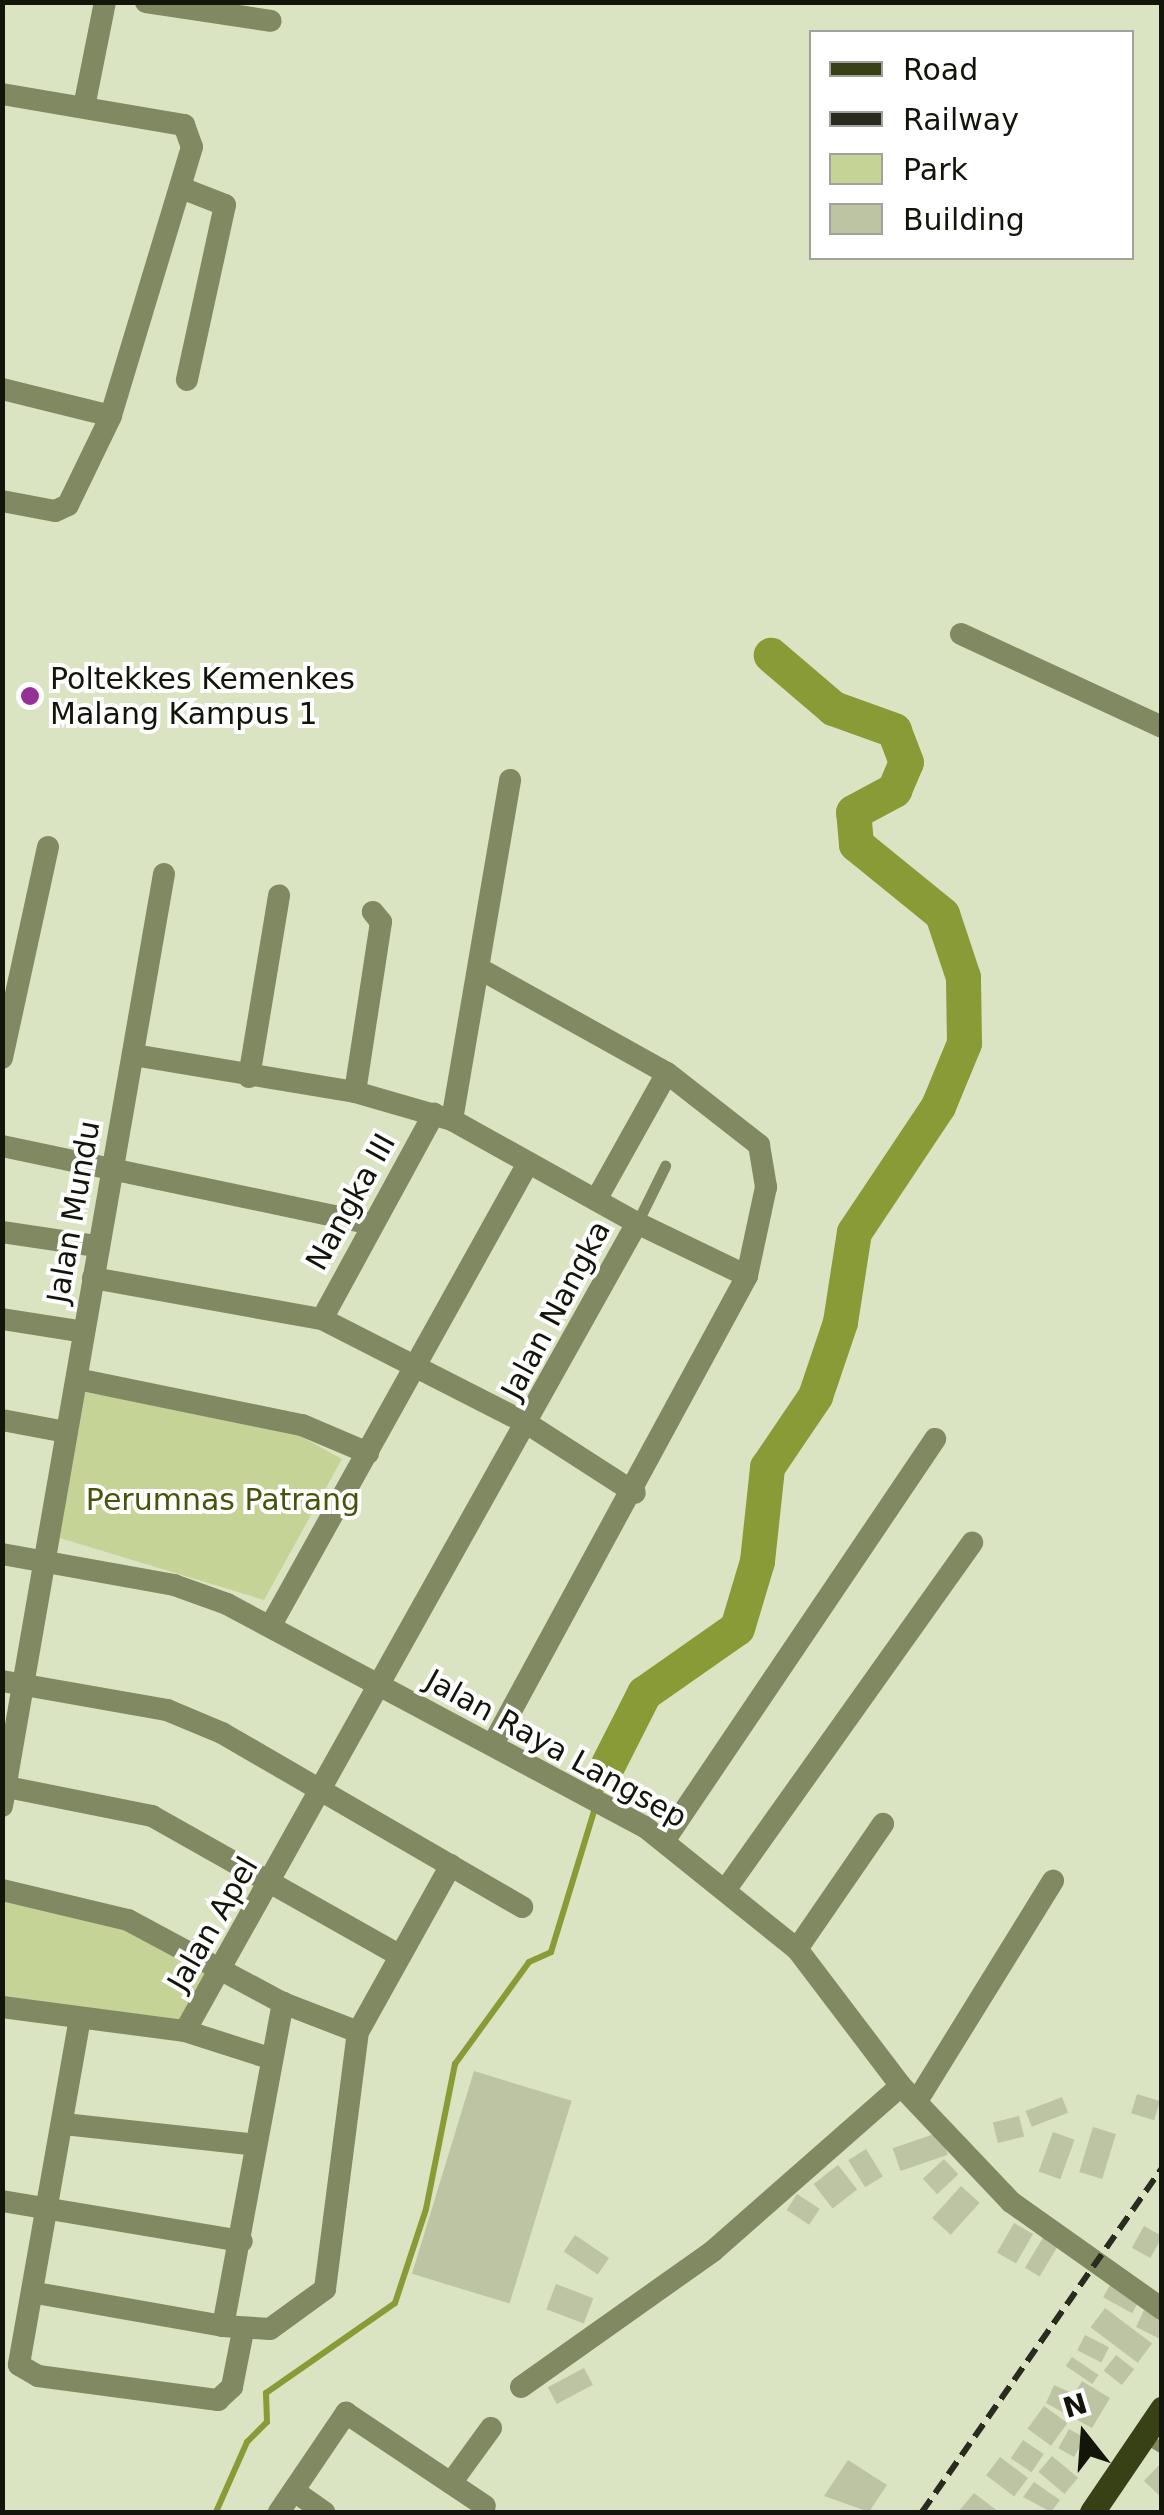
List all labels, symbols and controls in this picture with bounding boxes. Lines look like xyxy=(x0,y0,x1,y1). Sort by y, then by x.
legend xyxy=(809,30,1134,260)
text: Road xyxy=(903,52,978,87)
text: Railway xyxy=(903,102,1019,137)
text: Park xyxy=(903,152,968,187)
text: Building xyxy=(903,202,1025,237)
place label: Poltekkes Kemenkes Malang Kampus 1 xyxy=(50,661,355,732)
marker: Poltekkes Kemenkes Malang Kampus 1 xyxy=(19,685,41,707)
street label: Jalan Mundu xyxy=(40,1118,108,1306)
street label: Nangka III xyxy=(299,1128,403,1276)
street label: Jalan Nangka xyxy=(494,1215,618,1405)
park label: Perumnas Patrang xyxy=(86,1482,360,1518)
street label: Jalan Raya Langsep xyxy=(419,1662,693,1836)
street label: Jalan Apel xyxy=(160,1851,266,1997)
north arrow xyxy=(1034,2385,1134,2485)
text: N xyxy=(1059,2387,1091,2425)

